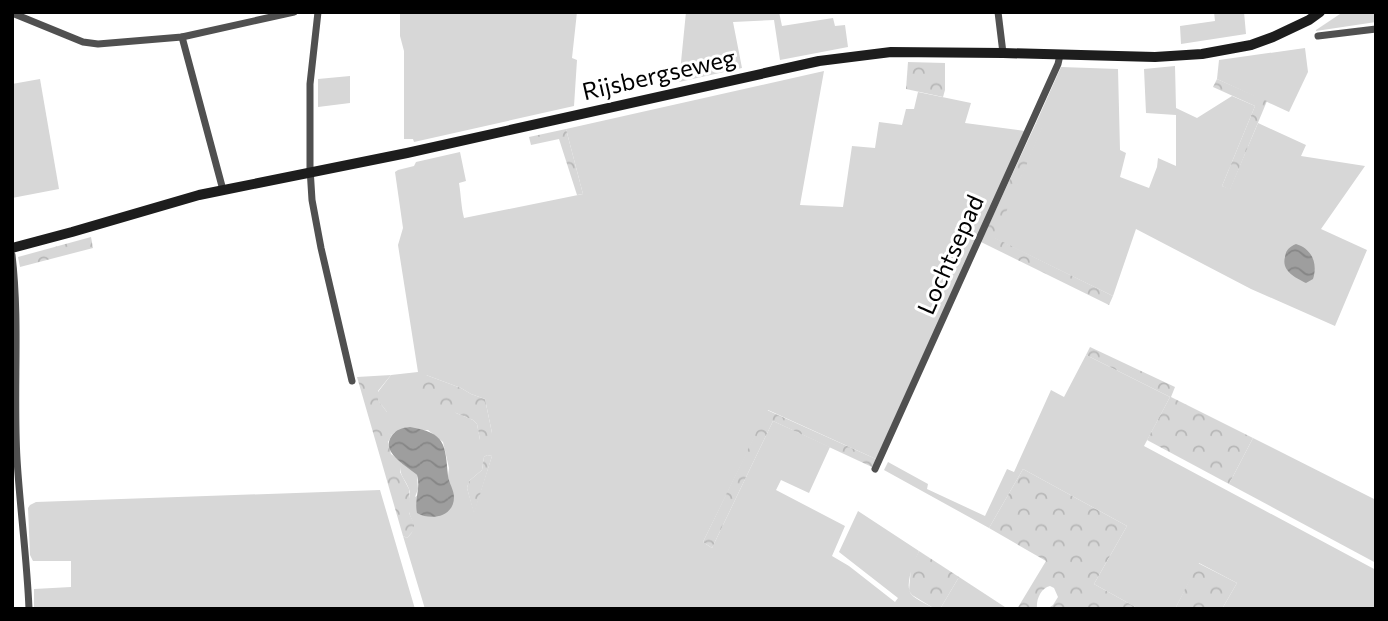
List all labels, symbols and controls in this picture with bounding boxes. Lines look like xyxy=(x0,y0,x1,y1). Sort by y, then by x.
street label: Rijsbergseweg xyxy=(579,42,738,105)
street label: Lochtsepad xyxy=(910,190,989,319)

